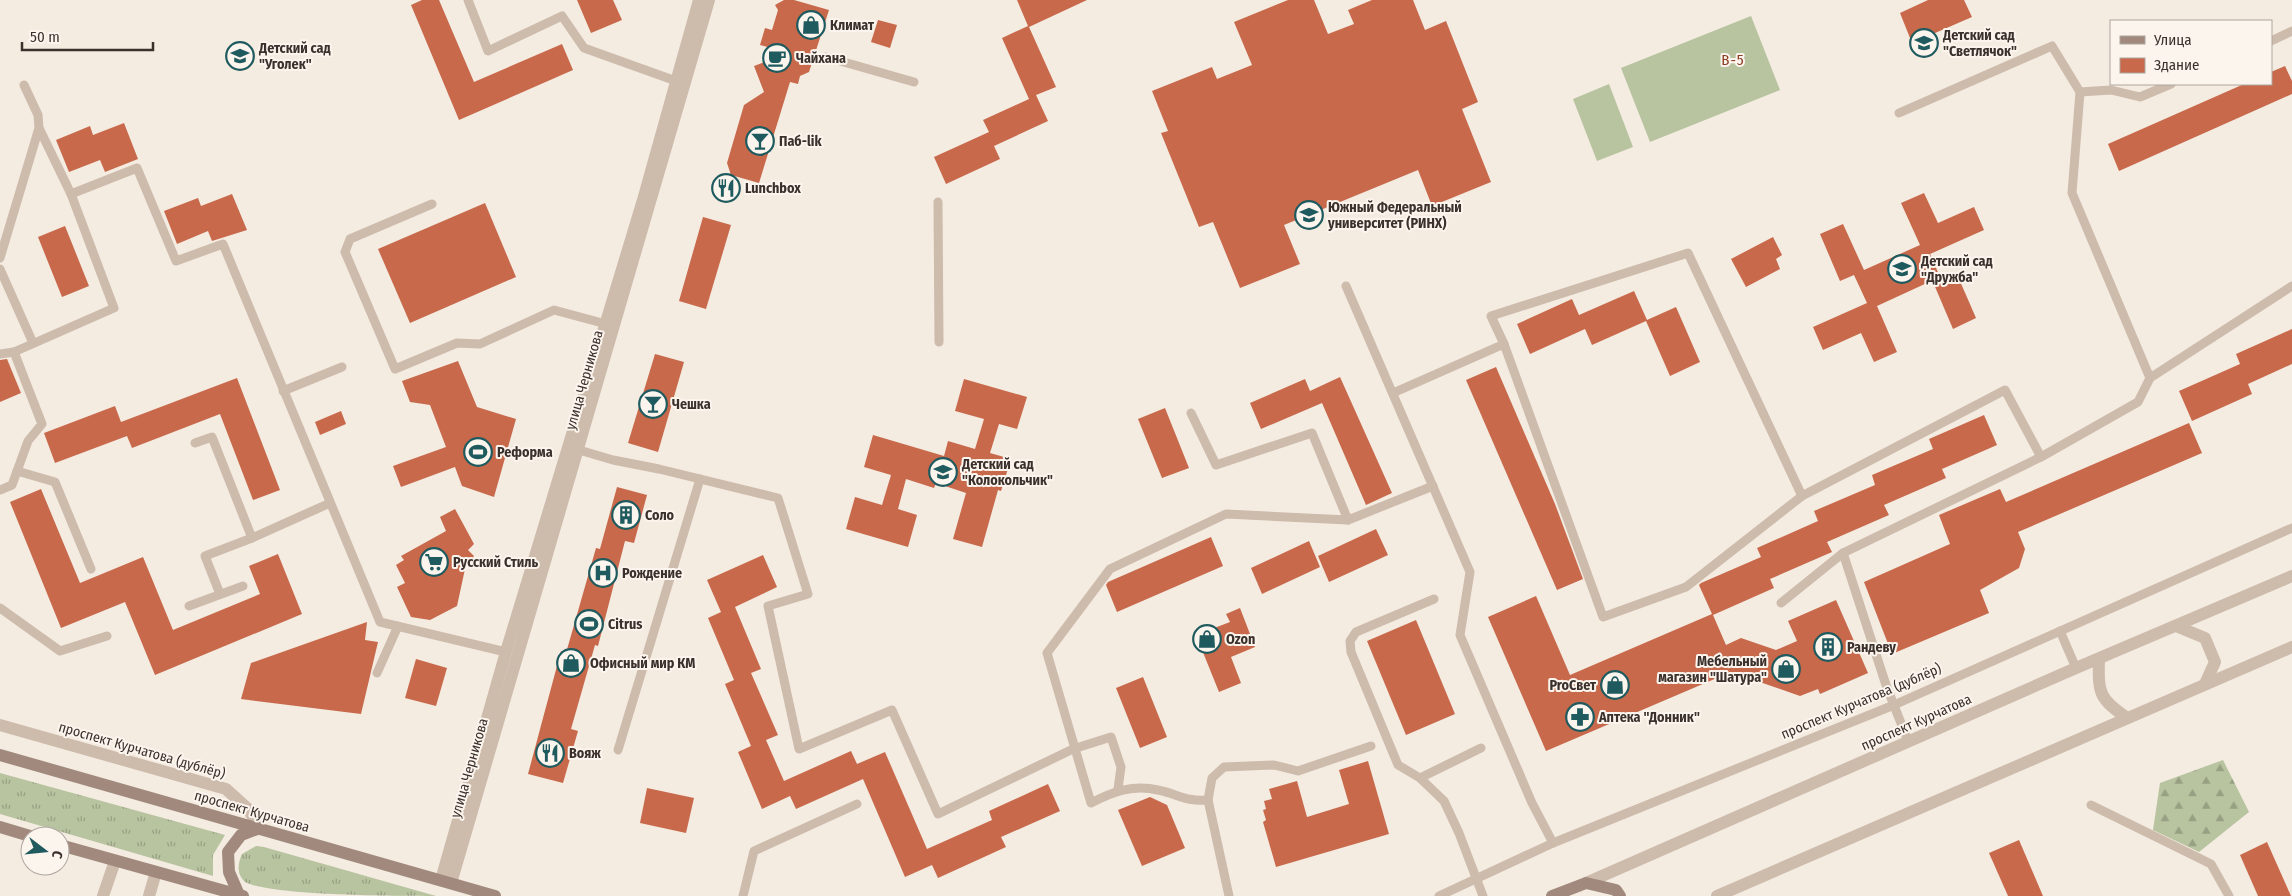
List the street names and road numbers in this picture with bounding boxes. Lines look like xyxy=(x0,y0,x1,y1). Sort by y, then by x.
street label: улица Черникова xyxy=(562,328,607,432)
street label: проспект Курчатова (дублёр) xyxy=(1778,660,1944,742)
street label: проспект Курчатова xyxy=(1858,690,1974,754)
street label: улица Черникова xyxy=(447,716,492,820)
street label: проспект Курчатова (дублёр) xyxy=(57,719,227,782)
street label: проспект Курчатова xyxy=(192,787,312,836)

